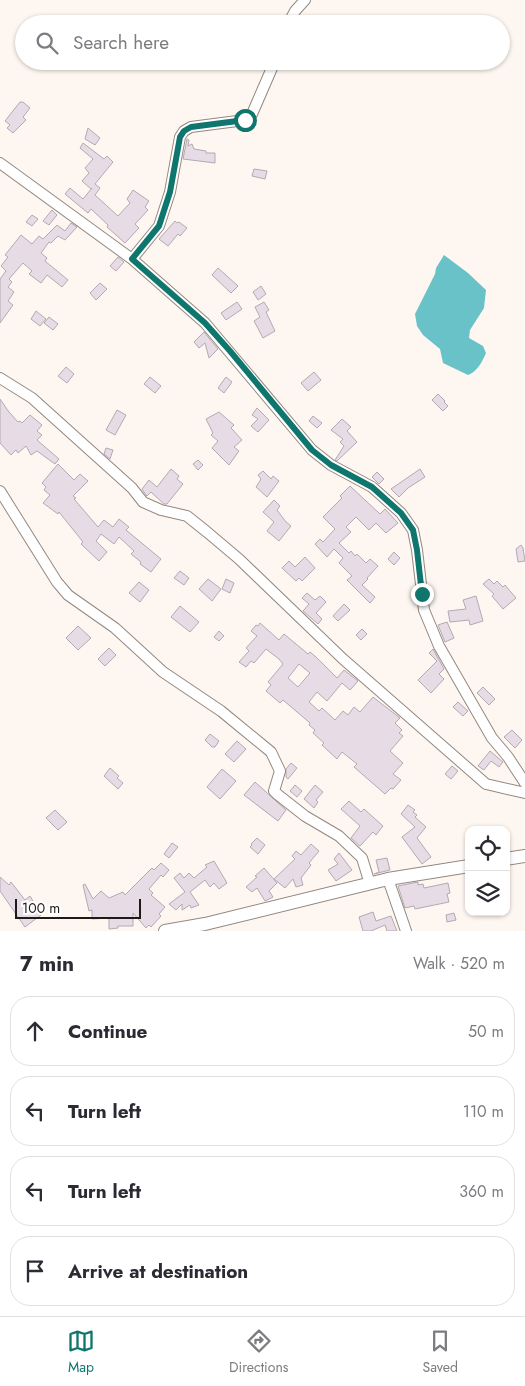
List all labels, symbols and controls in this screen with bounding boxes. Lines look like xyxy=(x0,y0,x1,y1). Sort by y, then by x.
search box xyxy=(15,15,510,70)
icon: search xyxy=(33,29,61,57)
text: Search here xyxy=(73,29,169,56)
route start xyxy=(234,109,257,132)
route end xyxy=(411,583,434,606)
map controls xyxy=(465,826,510,916)
button: locate xyxy=(465,826,510,871)
button: layers xyxy=(465,871,510,916)
scale bar xyxy=(15,896,141,919)
text: 100 m xyxy=(22,898,60,918)
text: 7 min xyxy=(20,949,74,979)
text: Walk · 520 m xyxy=(413,952,505,975)
icon: ahead xyxy=(21,1017,49,1045)
text: Continue xyxy=(68,1018,147,1045)
text: 50 m xyxy=(468,1020,504,1043)
icon: left xyxy=(21,1097,49,1125)
text: Turn left xyxy=(68,1098,141,1125)
text: 110 m xyxy=(463,1100,504,1123)
icon: left xyxy=(21,1177,49,1205)
text: Turn left xyxy=(68,1178,141,1205)
text: 360 m xyxy=(459,1180,504,1203)
icon: arrive xyxy=(21,1257,49,1285)
text: Arrive at destination xyxy=(68,1258,248,1285)
tab: Map xyxy=(67,1327,95,1377)
tab: Directions xyxy=(229,1327,288,1377)
tab: Saved xyxy=(422,1327,458,1377)

